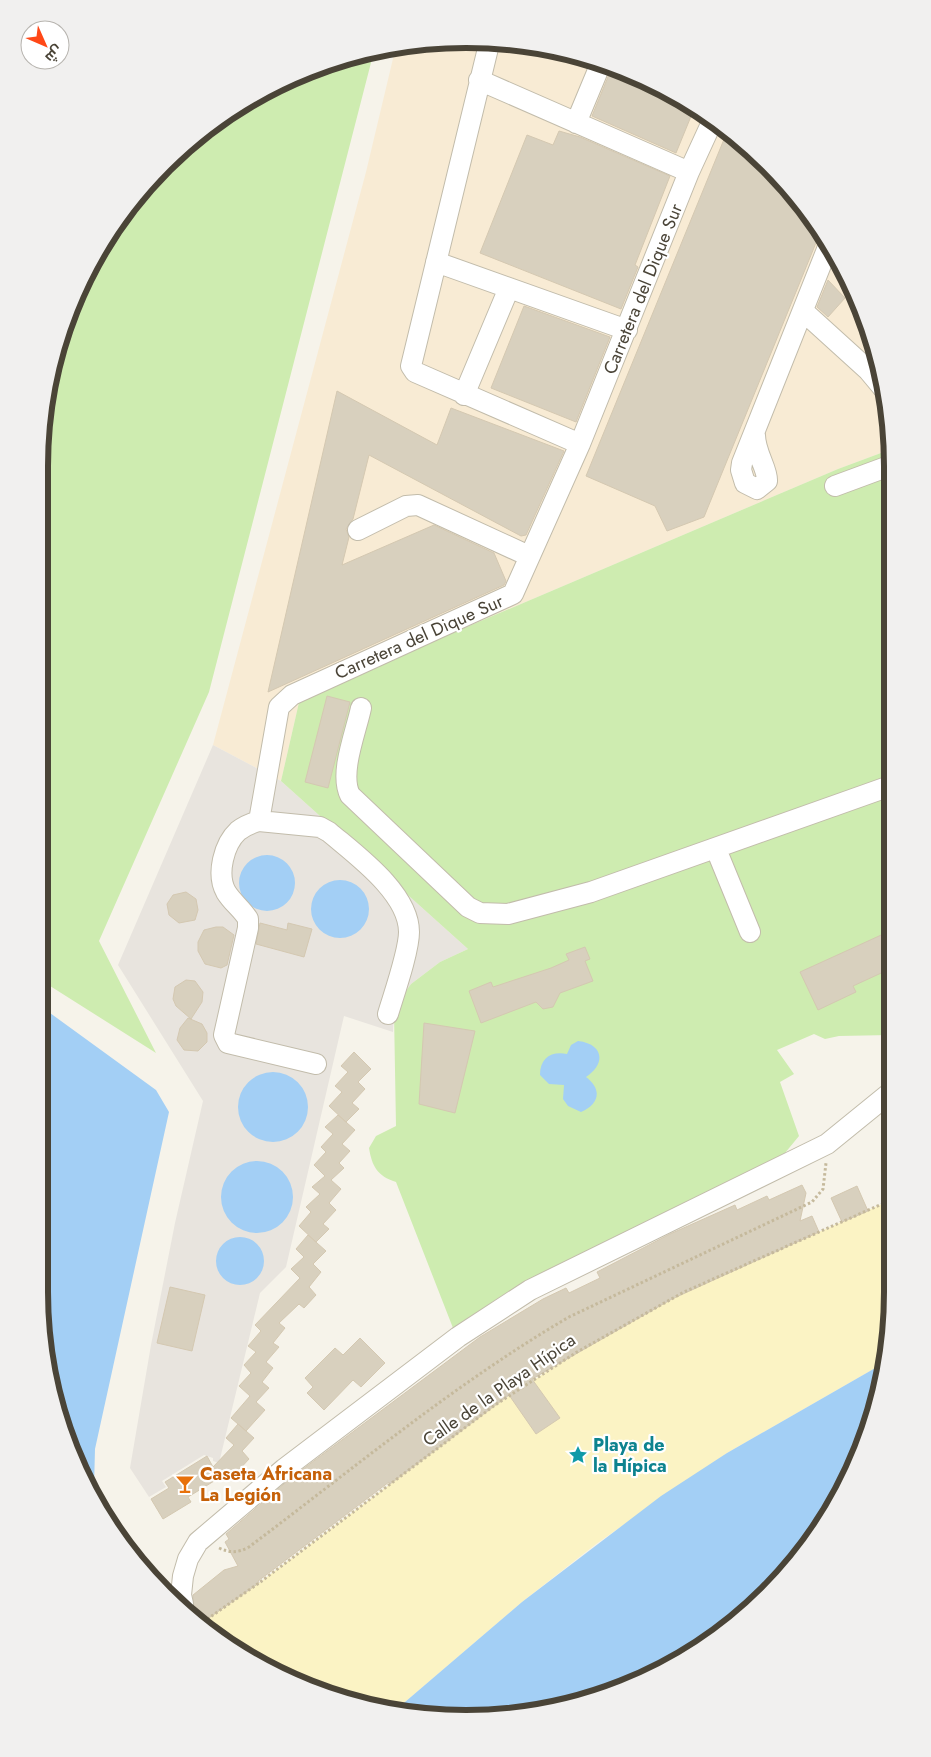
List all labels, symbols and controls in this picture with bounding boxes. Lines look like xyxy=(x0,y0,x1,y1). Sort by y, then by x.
north arrow xyxy=(20,20,70,70)
text: ش xyxy=(41,41,68,68)
street label: Carretera del Dique Sur xyxy=(597,199,689,378)
street label: Carretera del Dique Sur xyxy=(331,588,508,686)
street label: Calle de la Playa Hípica xyxy=(417,1327,581,1453)
place label: Playa de la Hípica xyxy=(593,1432,667,1479)
place icon: Playa de la Hípica xyxy=(567,1444,589,1466)
place label: Caseta Africana La Legión xyxy=(200,1461,332,1508)
bar icon: Caseta Africana La Legión xyxy=(174,1473,196,1495)

